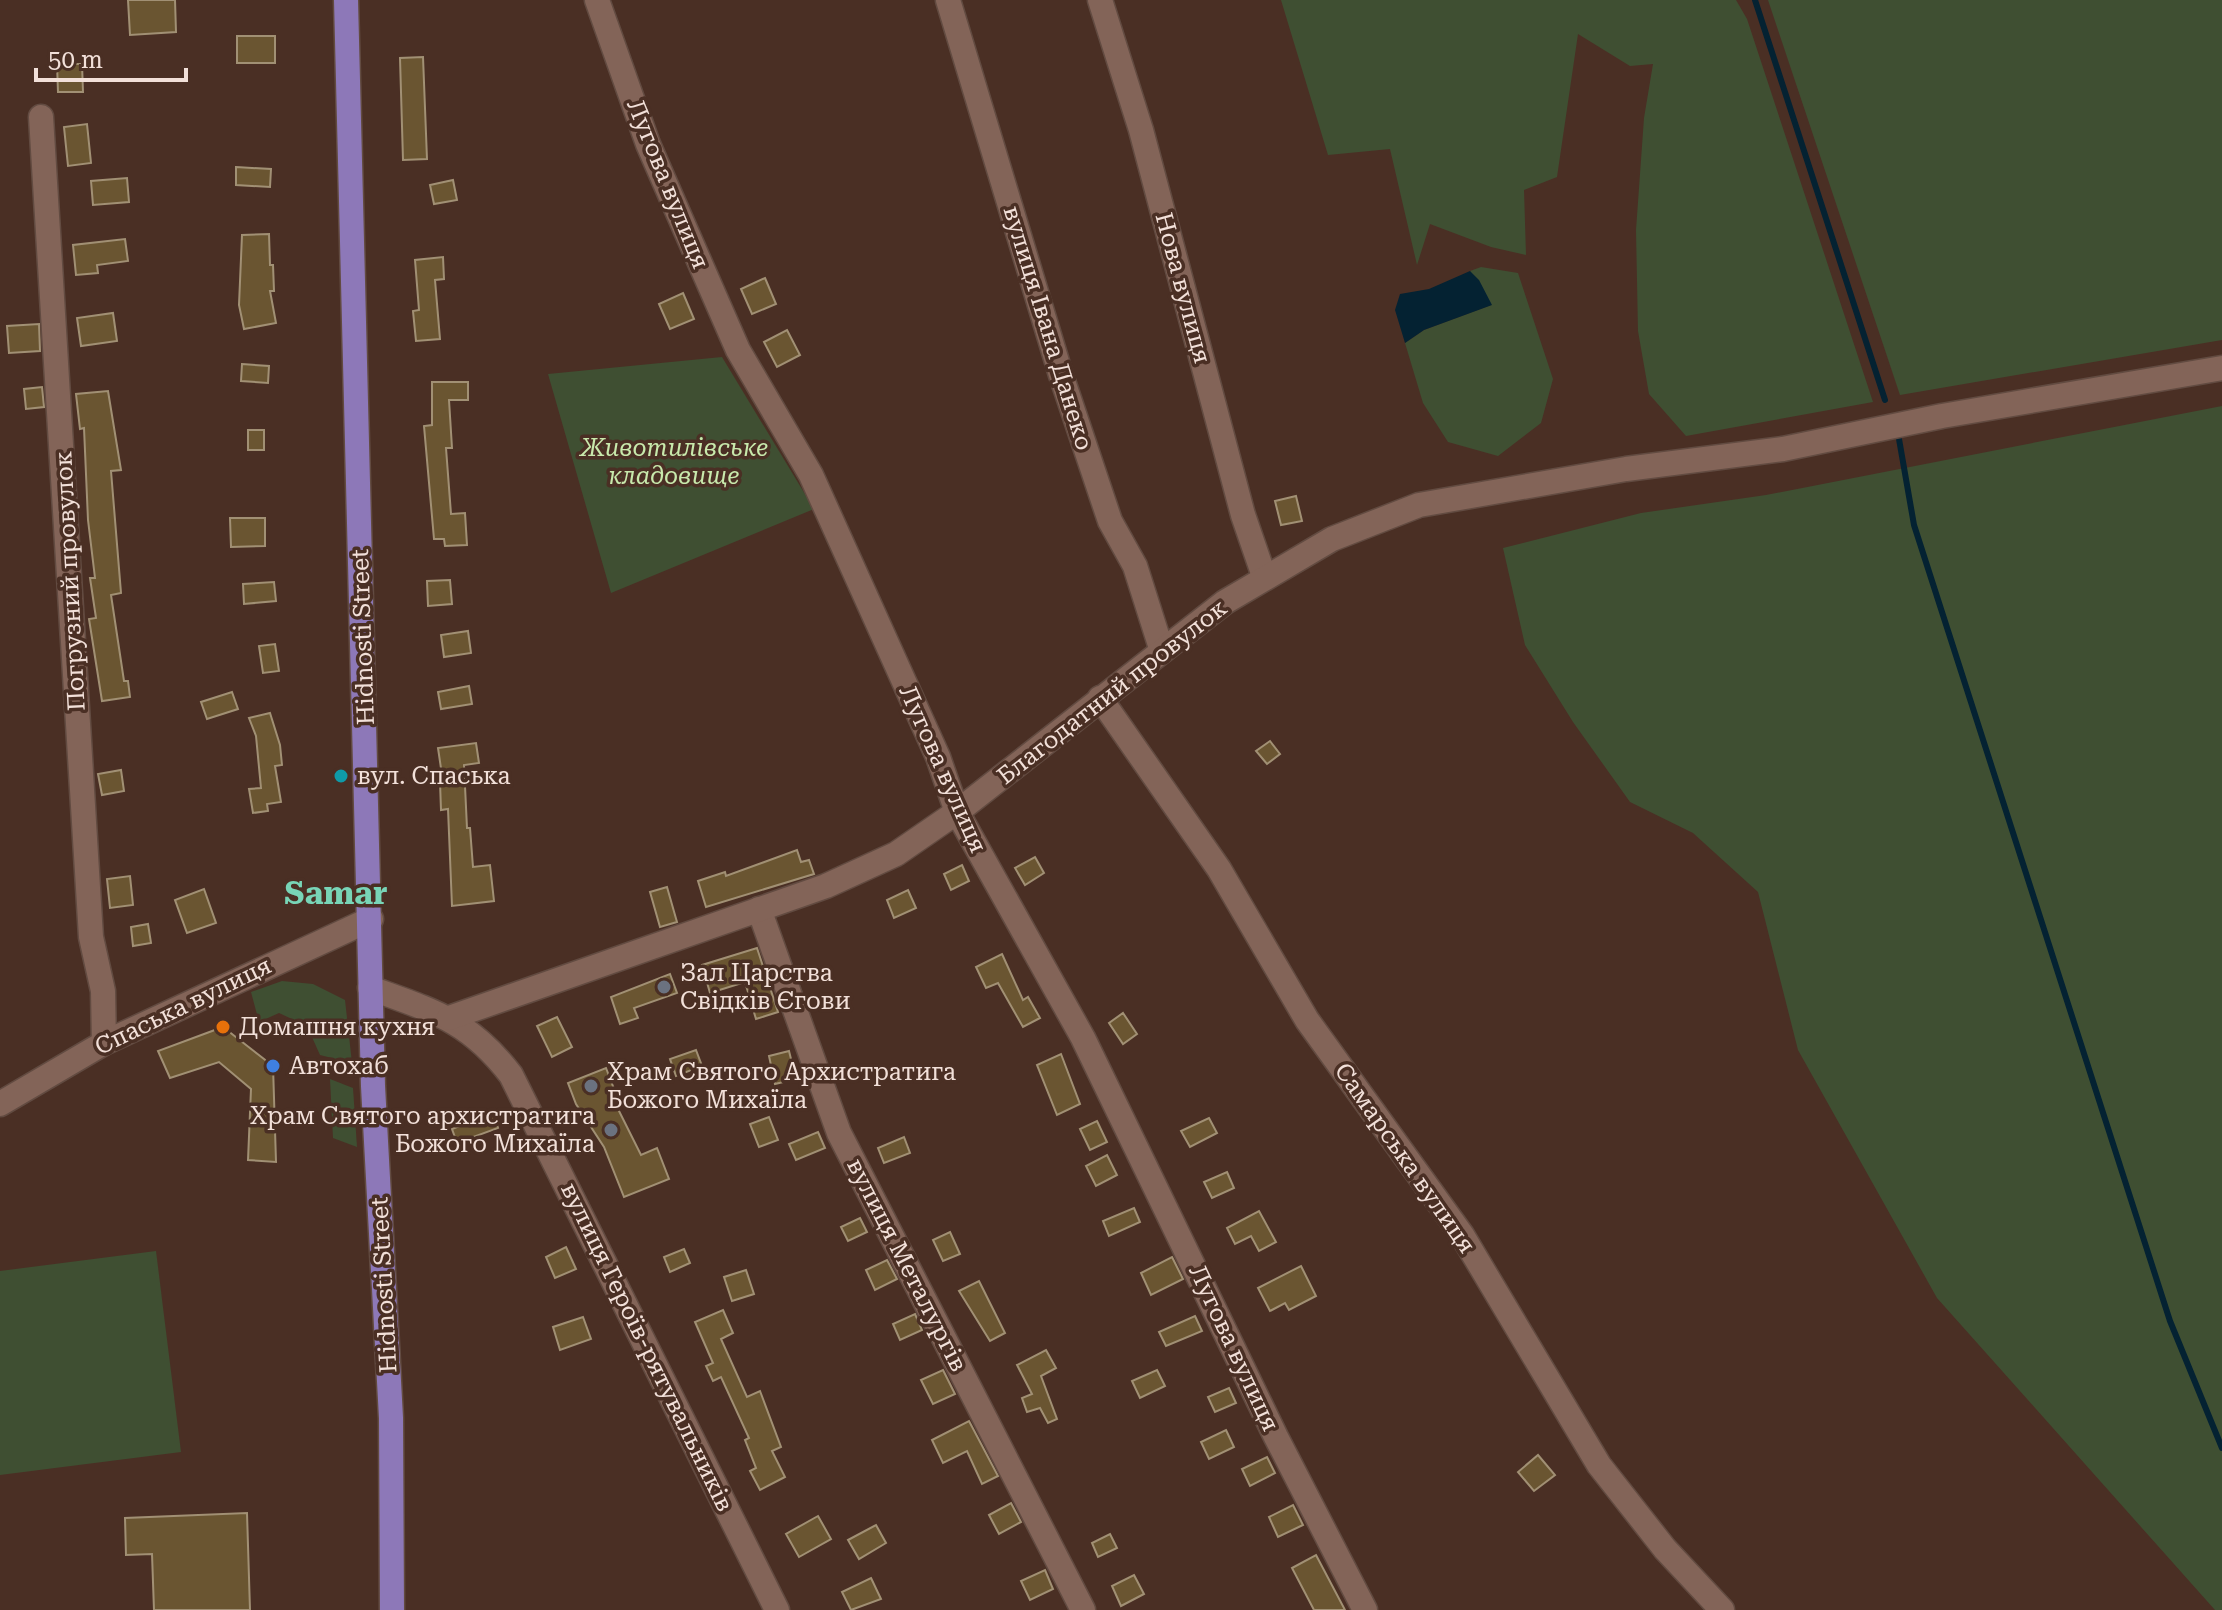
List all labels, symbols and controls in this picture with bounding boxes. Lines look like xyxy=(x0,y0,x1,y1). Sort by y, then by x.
scale bar xyxy=(36,32,186,82)
text: 50 m xyxy=(48,46,103,74)
street label: Лугова вулиця xyxy=(621,95,715,273)
street label: вулиця Івана Данеко xyxy=(997,202,1099,454)
street label: Нова вулиця xyxy=(1149,210,1217,366)
park label: Животилівське кладовище xyxy=(578,434,768,490)
street label: Погрузний провулок xyxy=(49,450,91,712)
street label: Hidnosti Street xyxy=(346,548,380,726)
street label: Благодатний провулок xyxy=(992,594,1232,790)
street label: Лугова вулиця xyxy=(894,681,992,857)
place label: вул. Спаська xyxy=(357,762,510,790)
marker: вул. Спаська xyxy=(332,767,350,785)
district label: Samar xyxy=(284,874,388,912)
street label: Спаська вулиця xyxy=(90,951,276,1061)
place label: Зал Царства Свідків Єгови xyxy=(680,959,851,1015)
marker: Зал Царства Свідків Єгови xyxy=(655,978,673,996)
place label: Домашня кухня xyxy=(239,1013,435,1041)
marker: Домашня кухня xyxy=(214,1018,232,1036)
place label: Автохаб xyxy=(289,1052,389,1080)
marker: Автохаб xyxy=(264,1057,282,1075)
place label: Храм Святого Архистратига Божого Михаїла xyxy=(607,1058,956,1114)
street label: Самарська вулиця xyxy=(1329,1058,1481,1258)
marker: Храм Святого Архистратига Божого Михаїла xyxy=(582,1077,600,1095)
place label: Храм Святого архистратига Божого Михаїла xyxy=(250,1102,595,1158)
marker: Храм Святого архистратига Божого Михаїла xyxy=(602,1121,620,1139)
street label: вулиця Металургів xyxy=(841,1154,973,1376)
street label: вулиця Героїв-рятувальників xyxy=(555,1178,739,1516)
street label: Hidnosti Street xyxy=(365,1196,403,1374)
street label: Лугова вулиця xyxy=(1183,1260,1285,1436)

